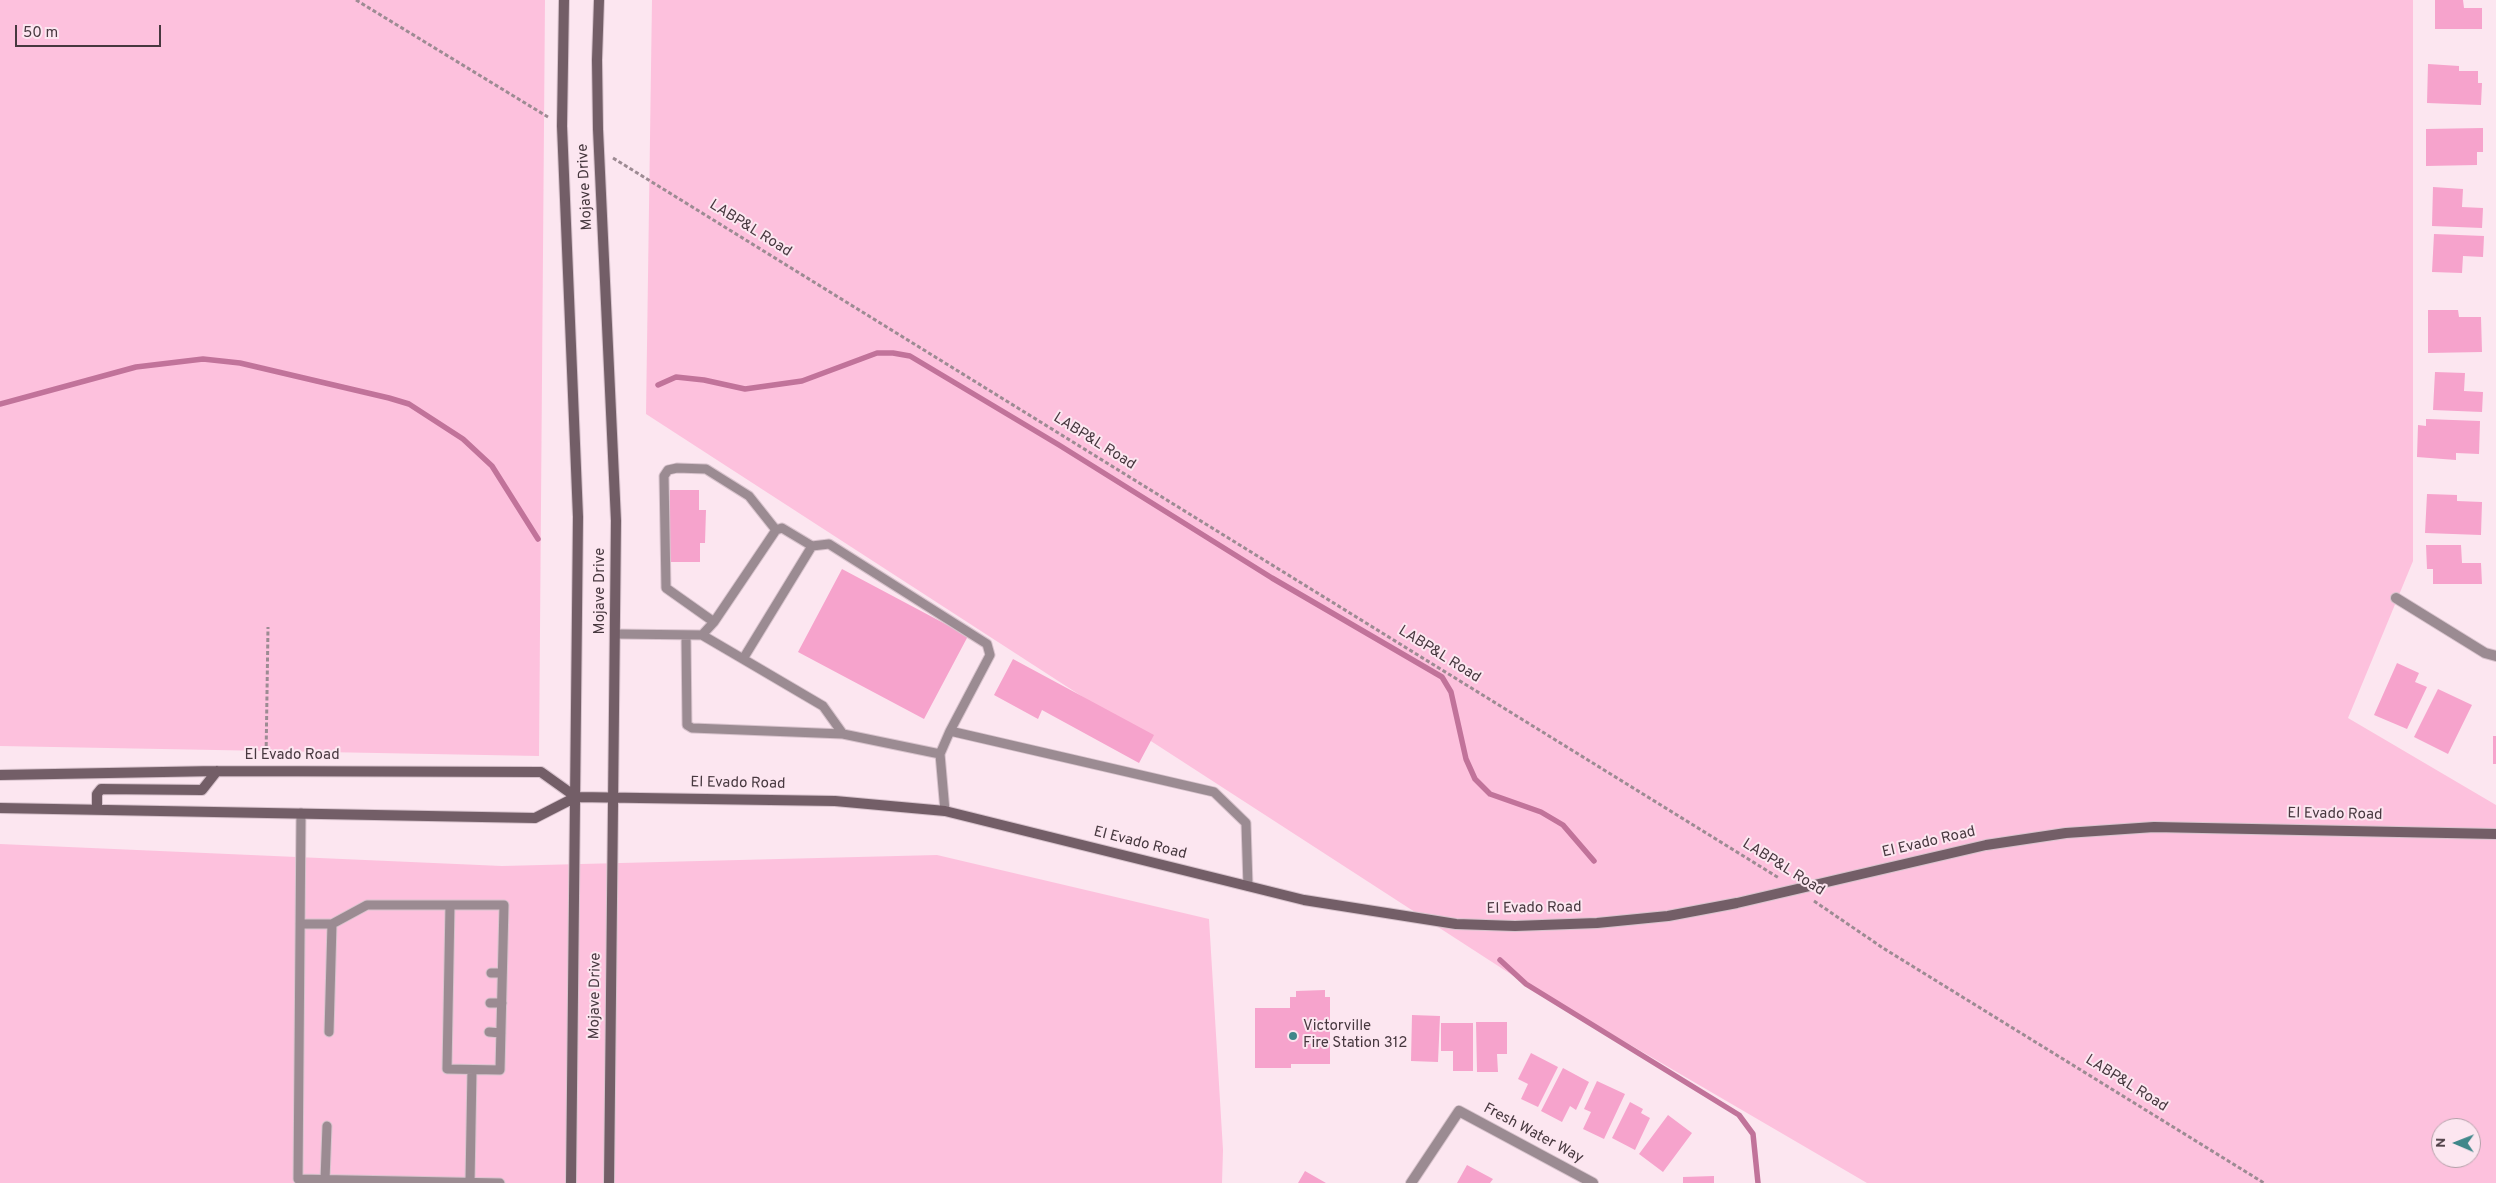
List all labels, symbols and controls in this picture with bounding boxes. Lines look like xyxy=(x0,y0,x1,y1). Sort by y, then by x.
scale bar xyxy=(18,15,164,47)
text: 50 m xyxy=(23,24,58,43)
street label: Mojave Drive xyxy=(575,143,597,231)
street label: LABP&L Road xyxy=(705,197,795,261)
street label: LABP&L Road xyxy=(1049,410,1139,474)
street label: Mojave Drive xyxy=(592,548,610,634)
street label: LABP&L Road xyxy=(1394,623,1484,687)
street label: El Evado Road xyxy=(244,747,340,765)
street label: El Evado Road xyxy=(690,774,786,794)
street label: El Evado Road xyxy=(2287,805,2383,825)
street label: El Evado Road xyxy=(1092,824,1188,864)
street label: El Evado Road xyxy=(1881,824,1977,862)
street label: LABP&L Road xyxy=(1738,836,1828,900)
street label: El Evado Road xyxy=(1486,899,1582,919)
street label: Mojave Drive xyxy=(586,952,606,1040)
place label: Victorville Fire Station 312 xyxy=(1303,1018,1408,1053)
marker: Victorville Fire Station 312 xyxy=(1287,1030,1299,1042)
street label: LABP&L Road xyxy=(2081,1052,2171,1116)
street label: Fresh Water Way xyxy=(1480,1100,1586,1168)
north arrow xyxy=(2431,1118,2481,1168)
text: N xyxy=(2433,1138,2450,1148)

